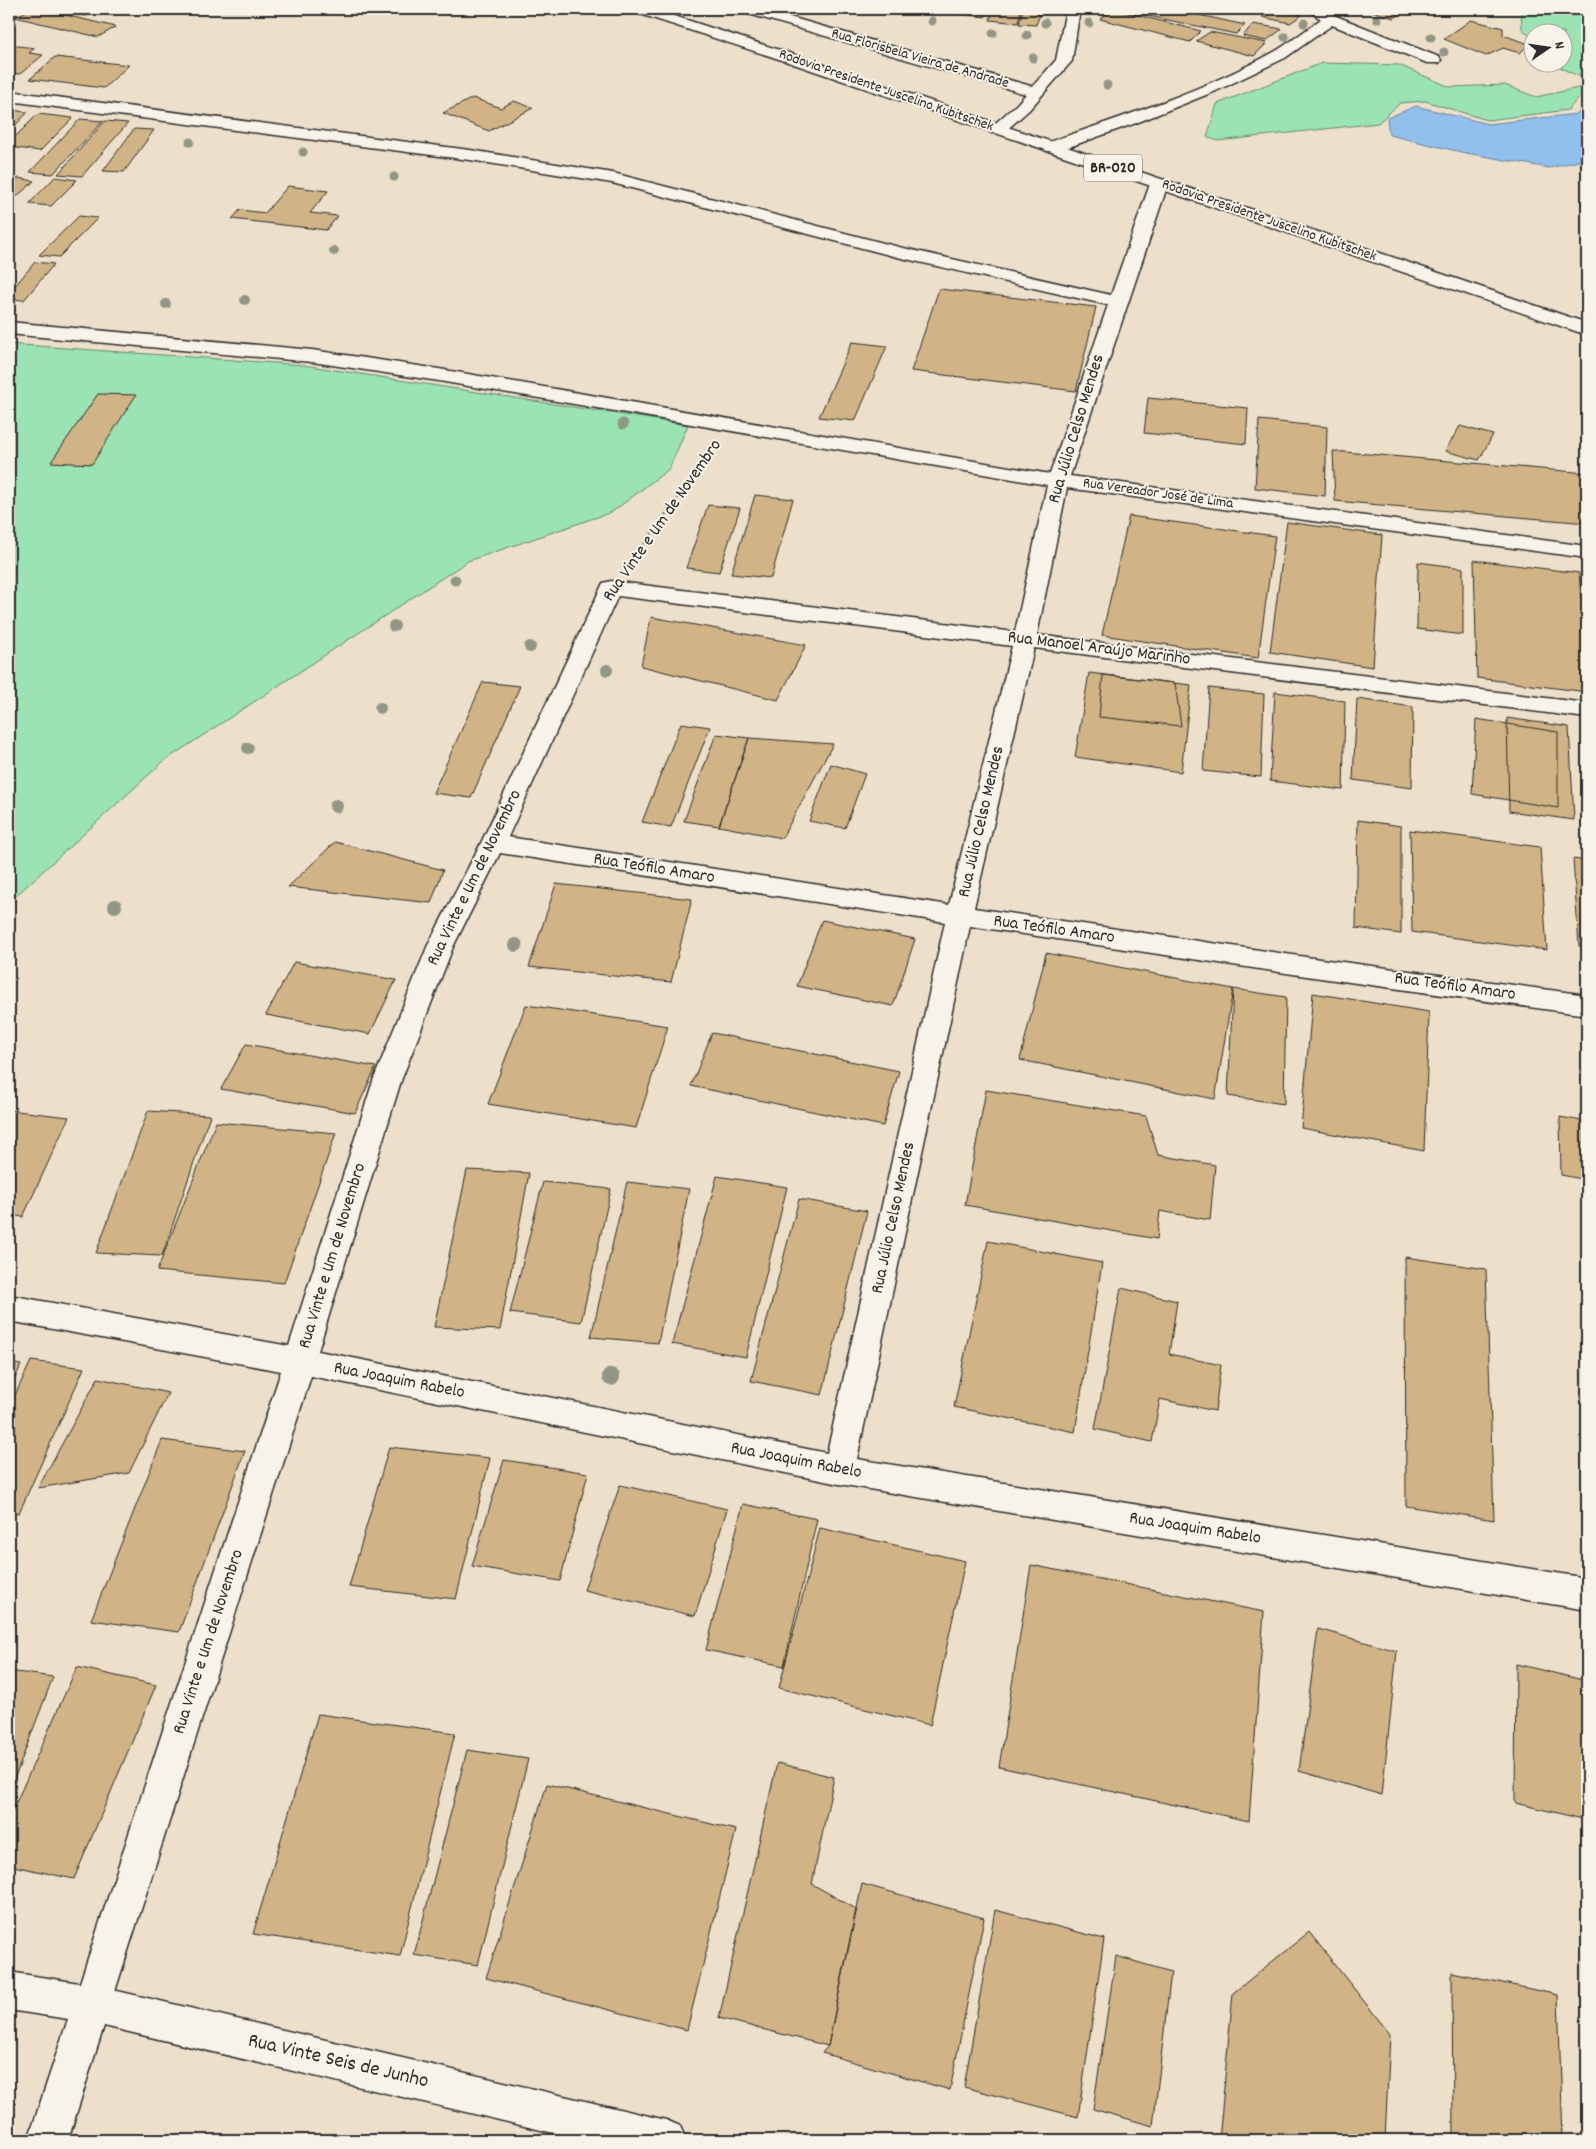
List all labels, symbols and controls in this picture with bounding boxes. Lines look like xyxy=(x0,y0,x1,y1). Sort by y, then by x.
north arrow xyxy=(1524,22,1574,72)
street label: Rua Florisbela Vieira de Andrade xyxy=(829,23,1012,95)
text: N xyxy=(1548,40,1569,51)
street label: Rodovia Presidente Juscelino Kubitschek xyxy=(776,44,996,138)
road number: BR-020 xyxy=(1084,154,1142,182)
street label: Rodovia Presidente Juscelino Kubitschek xyxy=(1159,174,1379,268)
street label: Rua Júlio Celso Mendes xyxy=(1042,351,1112,507)
street label: Rua Vinte e Um de Novembro xyxy=(597,435,729,607)
street label: Rua Vereador José de Lima xyxy=(1081,473,1236,516)
street label: Rua Manoel Araújo Marinho xyxy=(1006,625,1192,673)
street label: Rua Júlio Celso Mendes xyxy=(952,744,1012,900)
street label: Rua Vinte e Um de Novembro xyxy=(421,786,529,970)
street label: Rua Teófilo Amaro xyxy=(592,847,716,891)
street label: Rua Teófilo Amaro xyxy=(992,909,1116,951)
street label: Rua Teófilo Amaro xyxy=(1393,966,1517,1008)
street label: Rua Júlio Celso Mendes xyxy=(866,1140,922,1296)
street label: Rua Vinte e Um de Novembro xyxy=(293,1160,373,1352)
street label: Rua Joaquim Rabelo xyxy=(331,1356,467,1406)
street label: Rua Joaquim Rabelo xyxy=(728,1436,864,1486)
street label: Rua Joaquim Rabelo xyxy=(1127,1506,1263,1552)
street label: Rua Vinte e Um de Novembro xyxy=(167,1546,251,1738)
street label: Rua Vinte Seis de Junho xyxy=(245,2027,431,2097)

